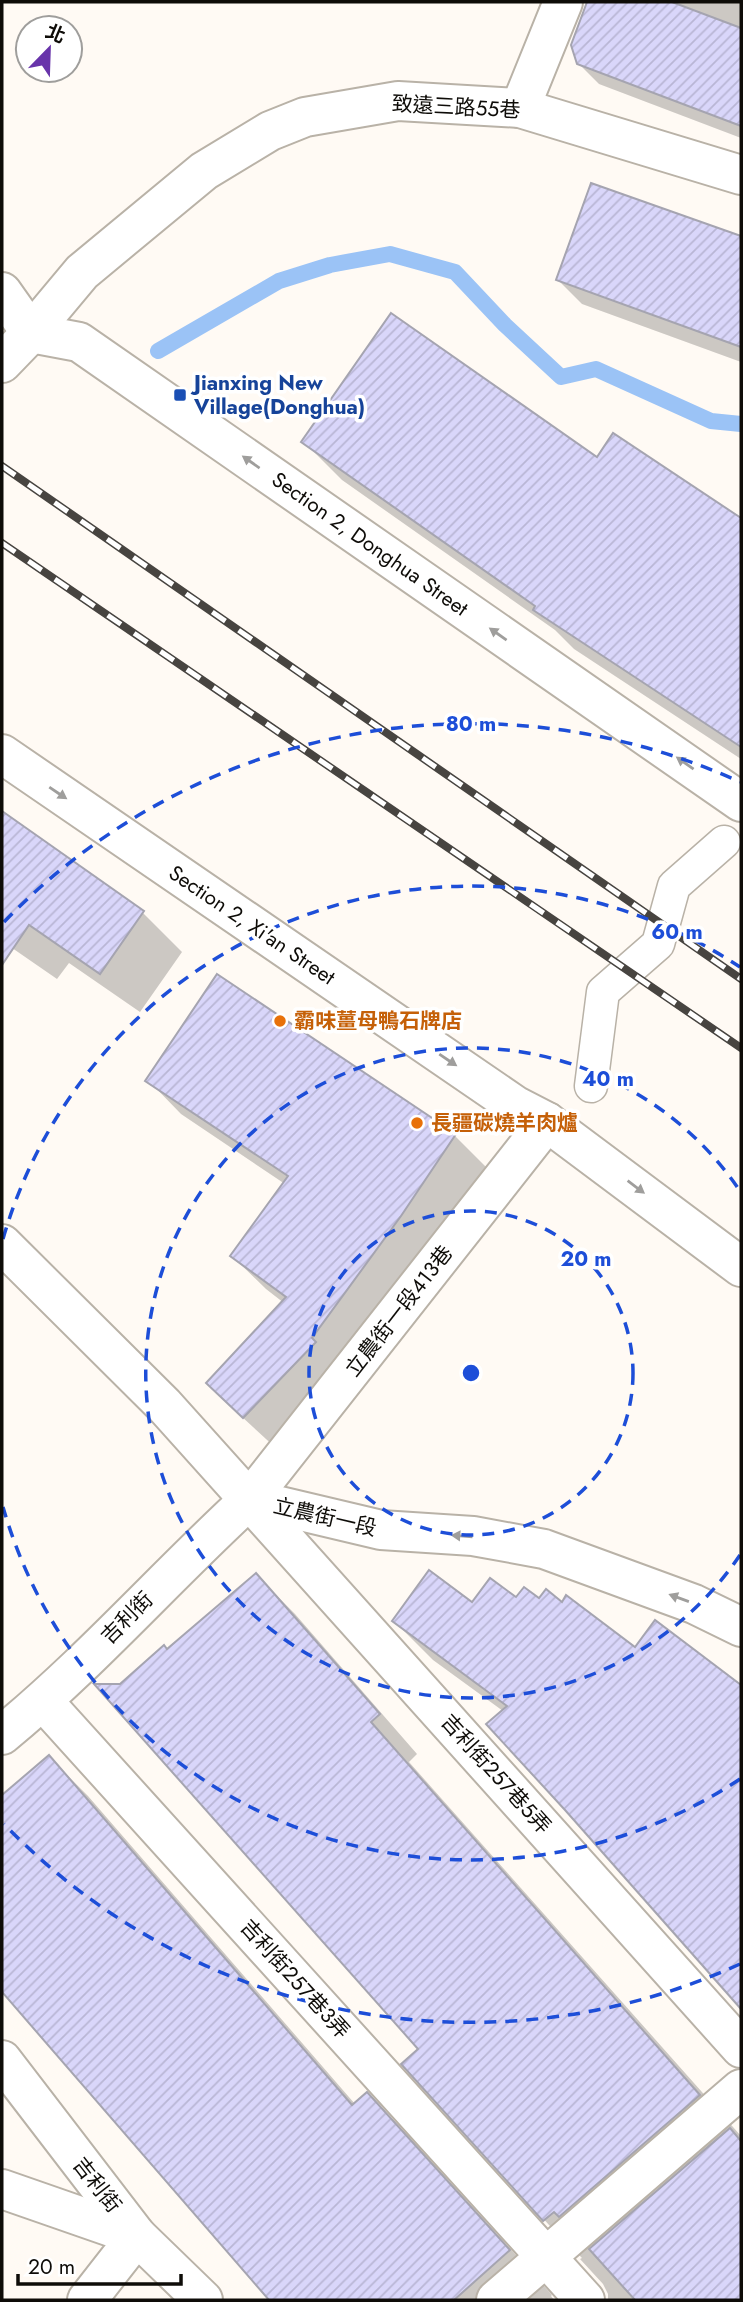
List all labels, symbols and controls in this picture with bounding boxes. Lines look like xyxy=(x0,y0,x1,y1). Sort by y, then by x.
north arrow xyxy=(14,14,84,84)
text: 北 xyxy=(41,18,69,50)
street label: 致遠三路55巷 xyxy=(391,89,521,125)
place label: Jianxing New Village(Donghua) xyxy=(190,368,365,422)
marker: Jianxing New Village(Donghua) xyxy=(172,387,188,403)
one-way arrow xyxy=(242,455,260,469)
street label: Section 2, Donghua Street xyxy=(266,465,474,623)
one-way arrow xyxy=(489,627,507,641)
text: 80 m xyxy=(446,709,496,739)
one-way arrow xyxy=(676,756,694,770)
one-way arrow xyxy=(49,786,67,800)
street label: Section 2, Xi'an Street xyxy=(163,858,341,992)
text: 60 m xyxy=(651,917,703,947)
place label: 霸味薑母鴨石牌店 xyxy=(294,1006,462,1036)
marker: 霸味薑母鴨石牌店 xyxy=(272,1013,288,1029)
one-way arrow xyxy=(438,1053,458,1066)
text: 40 m xyxy=(582,1064,634,1094)
place label: 長疆碳燒羊肉爐 xyxy=(431,1108,578,1138)
marker: 長疆碳燒羊肉爐 xyxy=(409,1115,425,1131)
one-way arrow xyxy=(627,1180,645,1194)
street label: 立農街一段413巷 xyxy=(338,1239,460,1383)
text: 20 m xyxy=(560,1244,612,1274)
centre of rings xyxy=(459,1361,483,1385)
street label: 立農街一段 xyxy=(270,1491,380,1543)
one-way arrow xyxy=(451,1530,473,1541)
street label: 吉利街 xyxy=(94,1585,160,1651)
one-way arrow xyxy=(669,1593,690,1604)
street label: 吉利街257巷5弄 xyxy=(434,1708,558,1840)
street label: 吉利街257巷3弄 xyxy=(233,1913,357,2045)
street label: 吉利街 xyxy=(66,2151,128,2219)
scale bar xyxy=(18,2242,180,2286)
text: 20 m xyxy=(28,2252,75,2282)

